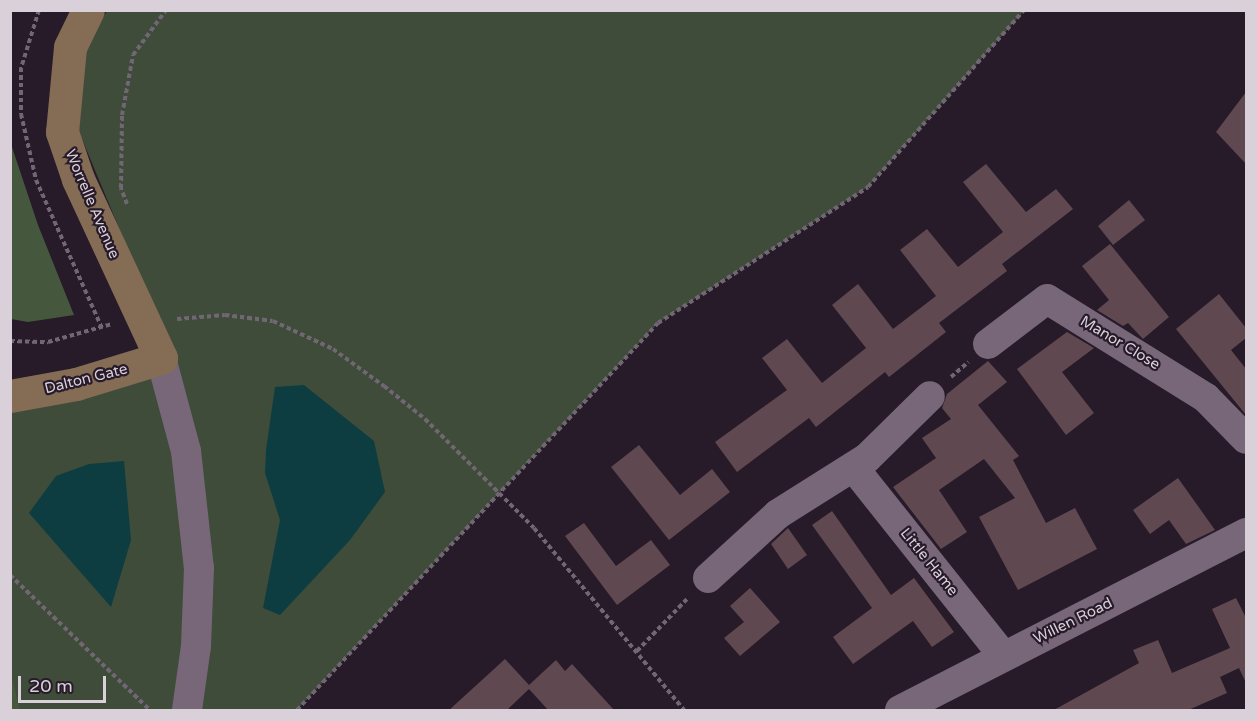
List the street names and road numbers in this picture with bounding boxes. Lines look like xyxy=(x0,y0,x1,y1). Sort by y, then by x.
street label: Worrelle Avenue xyxy=(61,147,123,261)
street label: Manor Close xyxy=(1077,312,1163,374)
street label: Dalton Gate xyxy=(43,360,129,398)
street label: Little Hame xyxy=(896,524,962,600)
street label: Willen Road xyxy=(1031,594,1115,648)

